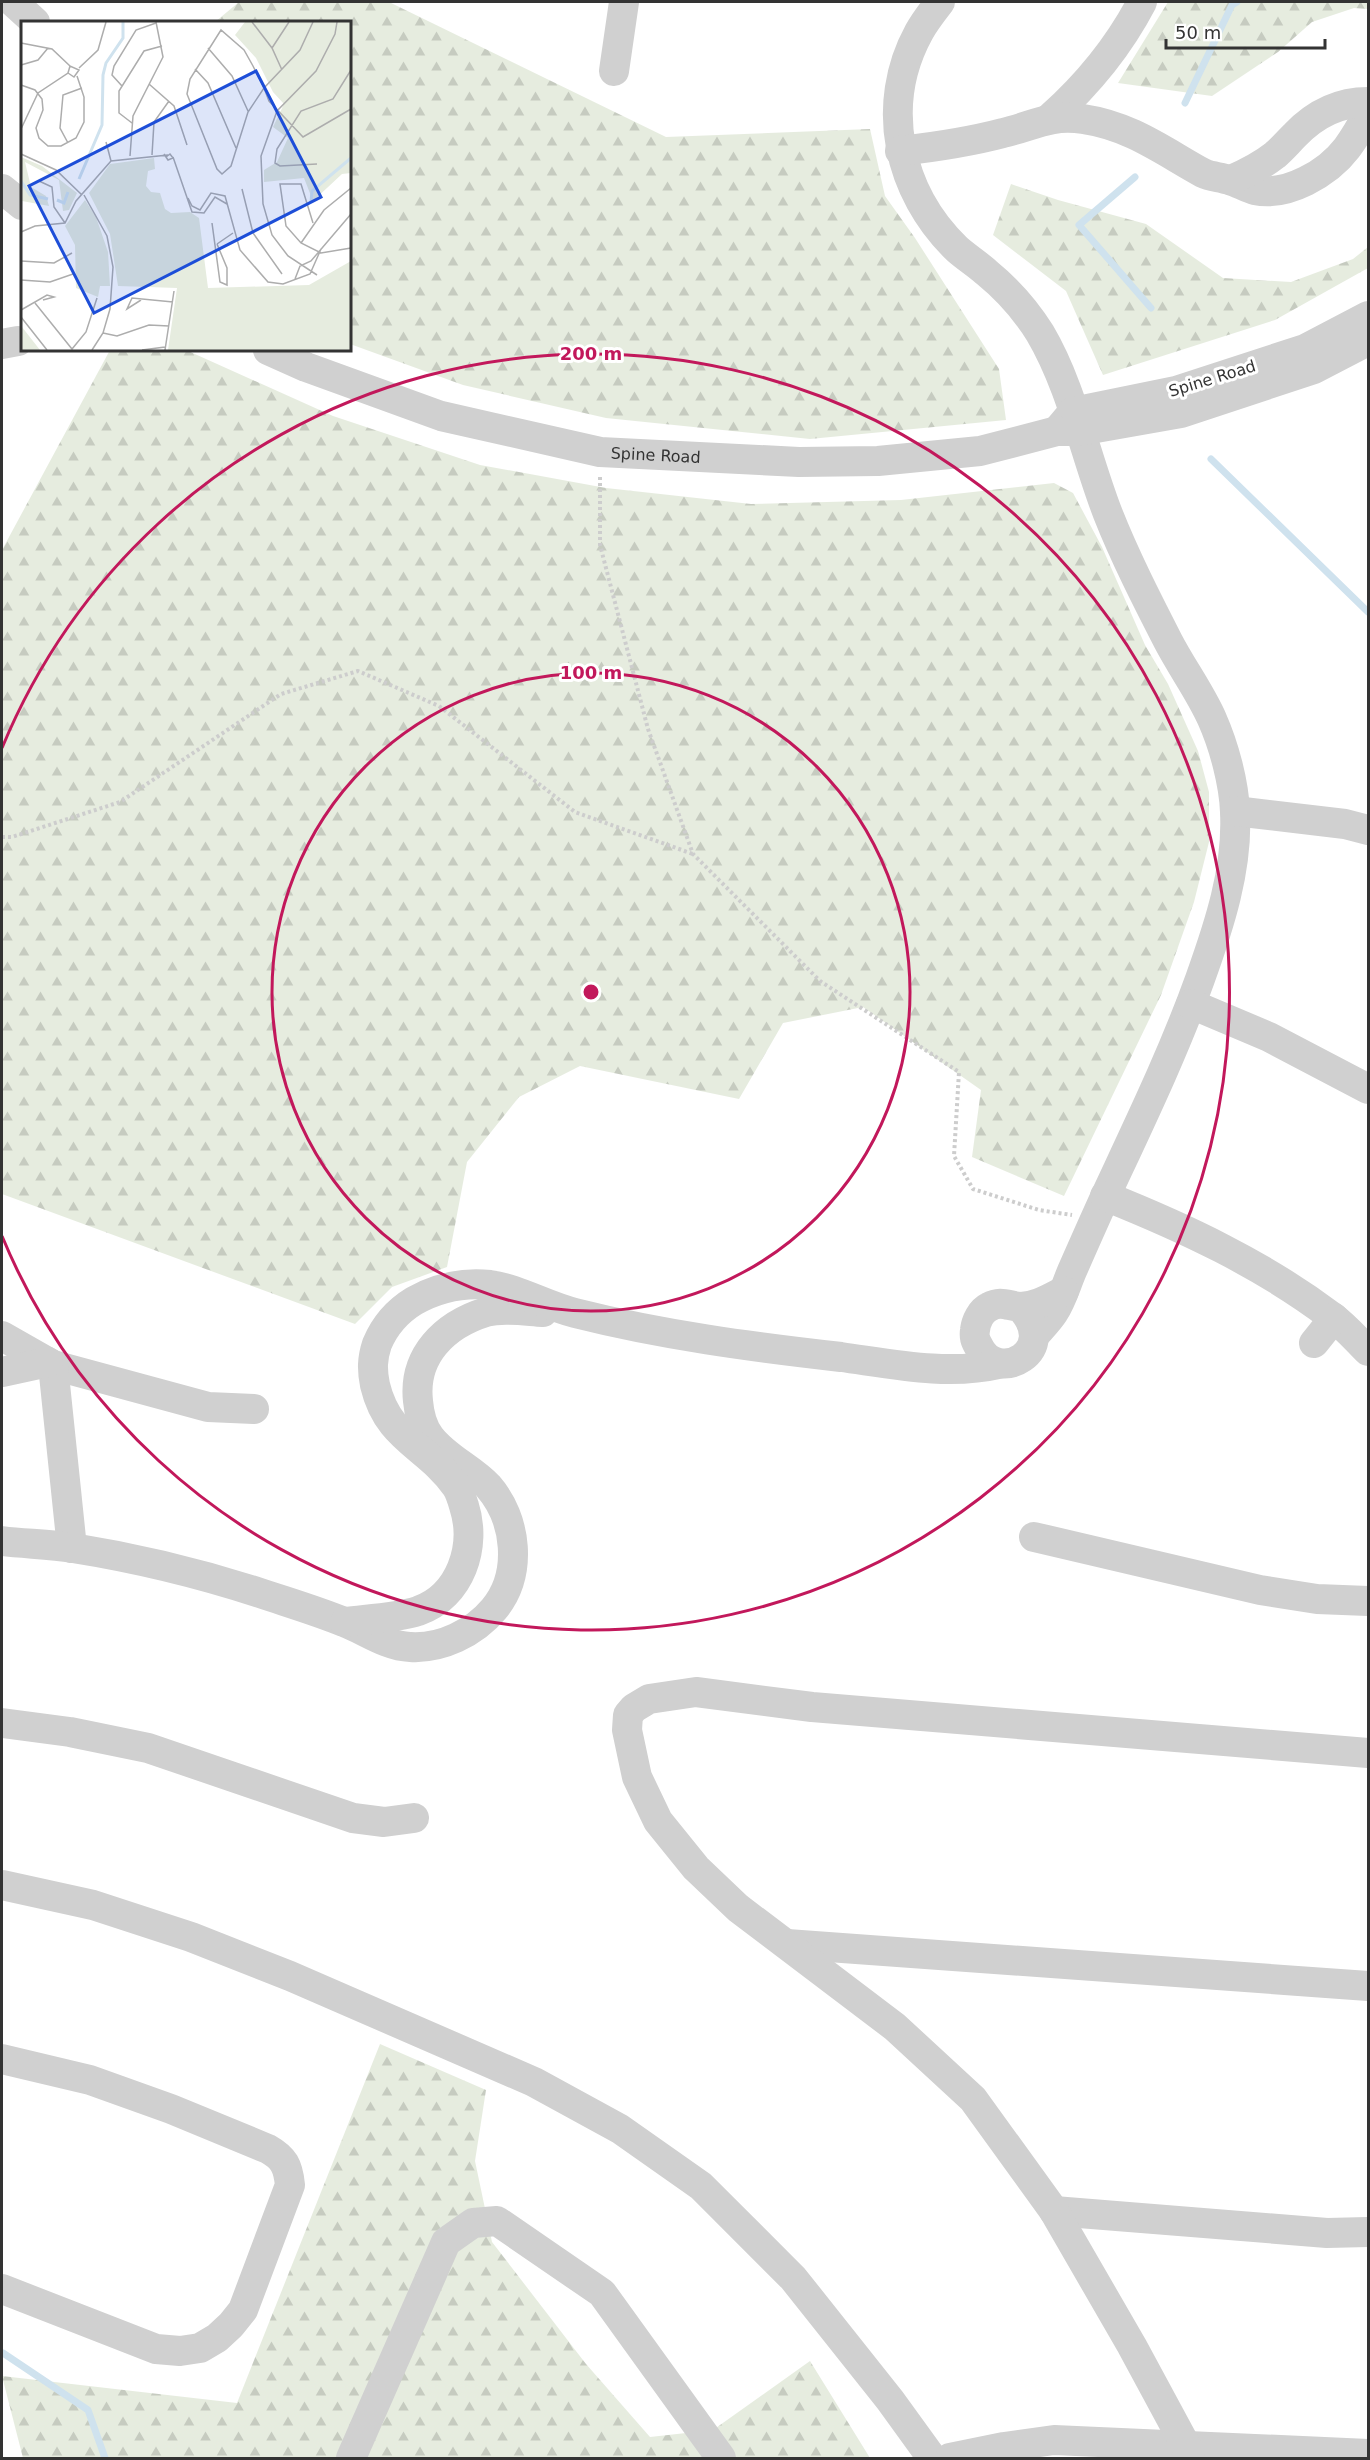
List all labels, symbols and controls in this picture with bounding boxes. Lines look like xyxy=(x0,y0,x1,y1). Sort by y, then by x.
scale bar xyxy=(1166,12,1325,50)
inset map xyxy=(21,21,351,351)
text: 50 m xyxy=(1175,22,1221,43)
text: 200 m xyxy=(560,343,622,364)
street label: Spine Road xyxy=(1166,356,1258,401)
street label: Spine Road xyxy=(610,444,701,467)
text: 100 m xyxy=(560,662,622,683)
centre of rings xyxy=(581,982,601,1002)

